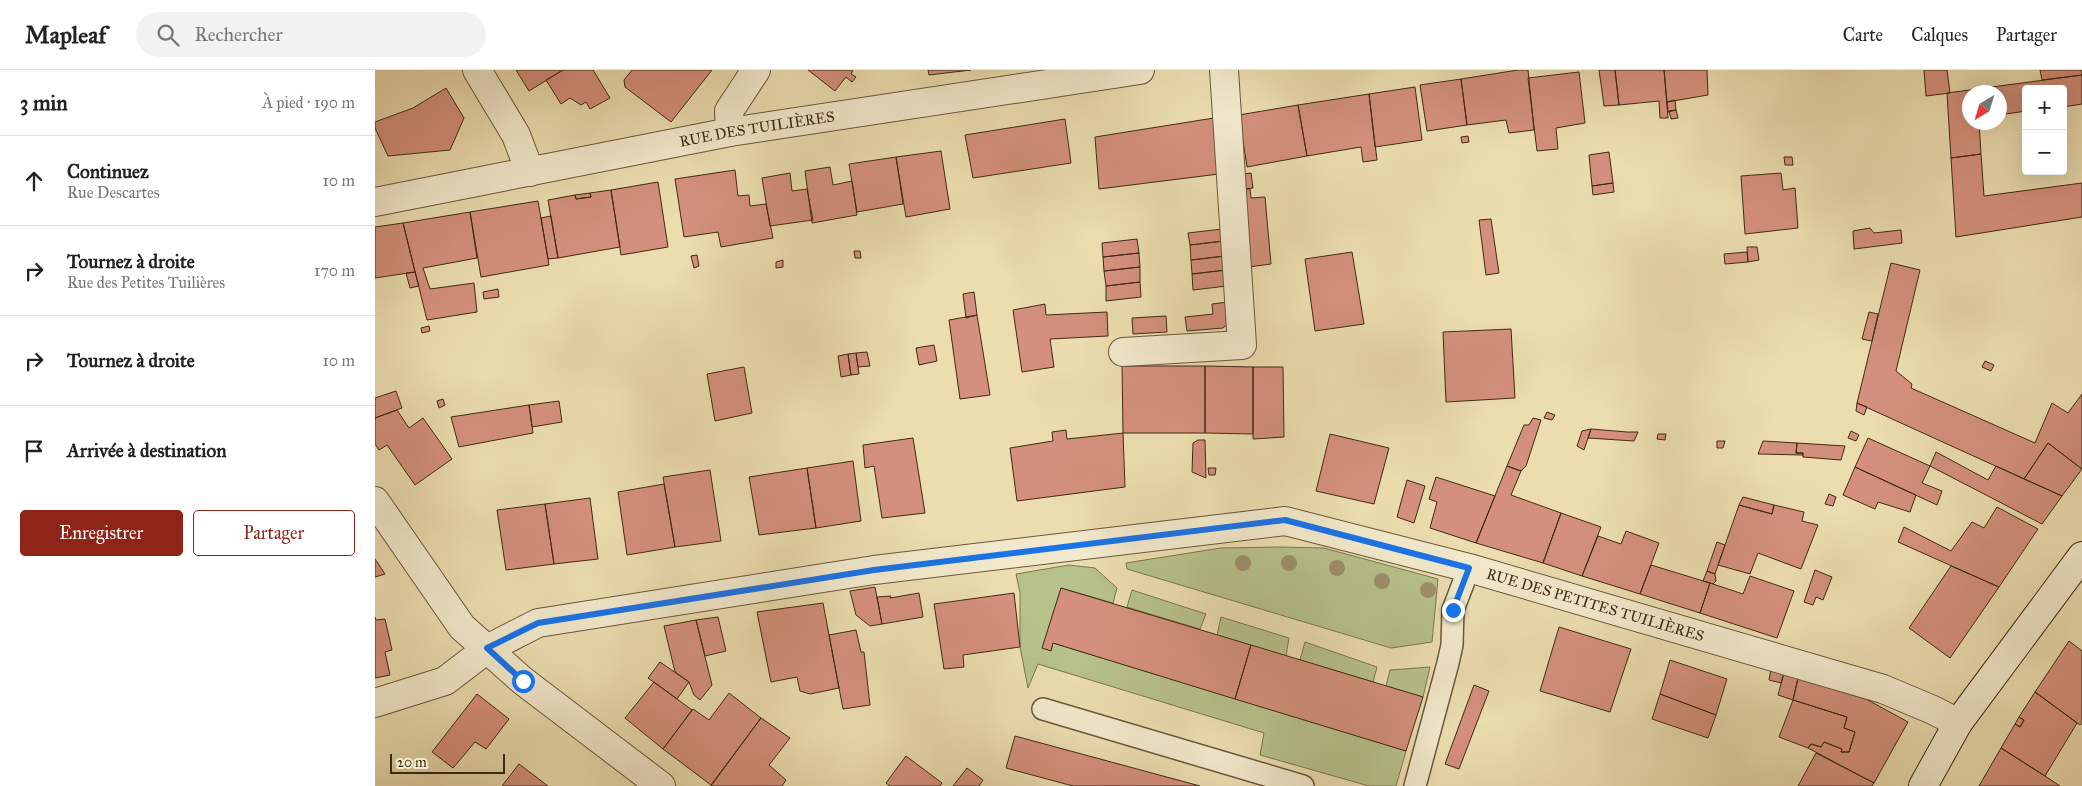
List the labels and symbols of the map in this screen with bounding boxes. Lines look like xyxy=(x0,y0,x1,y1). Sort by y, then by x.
north arrow xyxy=(1962,85,2007,130)
street label: RUE DES TUILIÈRES xyxy=(678,107,836,151)
street label: RUE DES PETITES TUILIÈRES xyxy=(1484,565,1706,645)
route end xyxy=(1442,599,1465,622)
route start xyxy=(512,670,535,693)
scale bar xyxy=(390,751,505,774)

